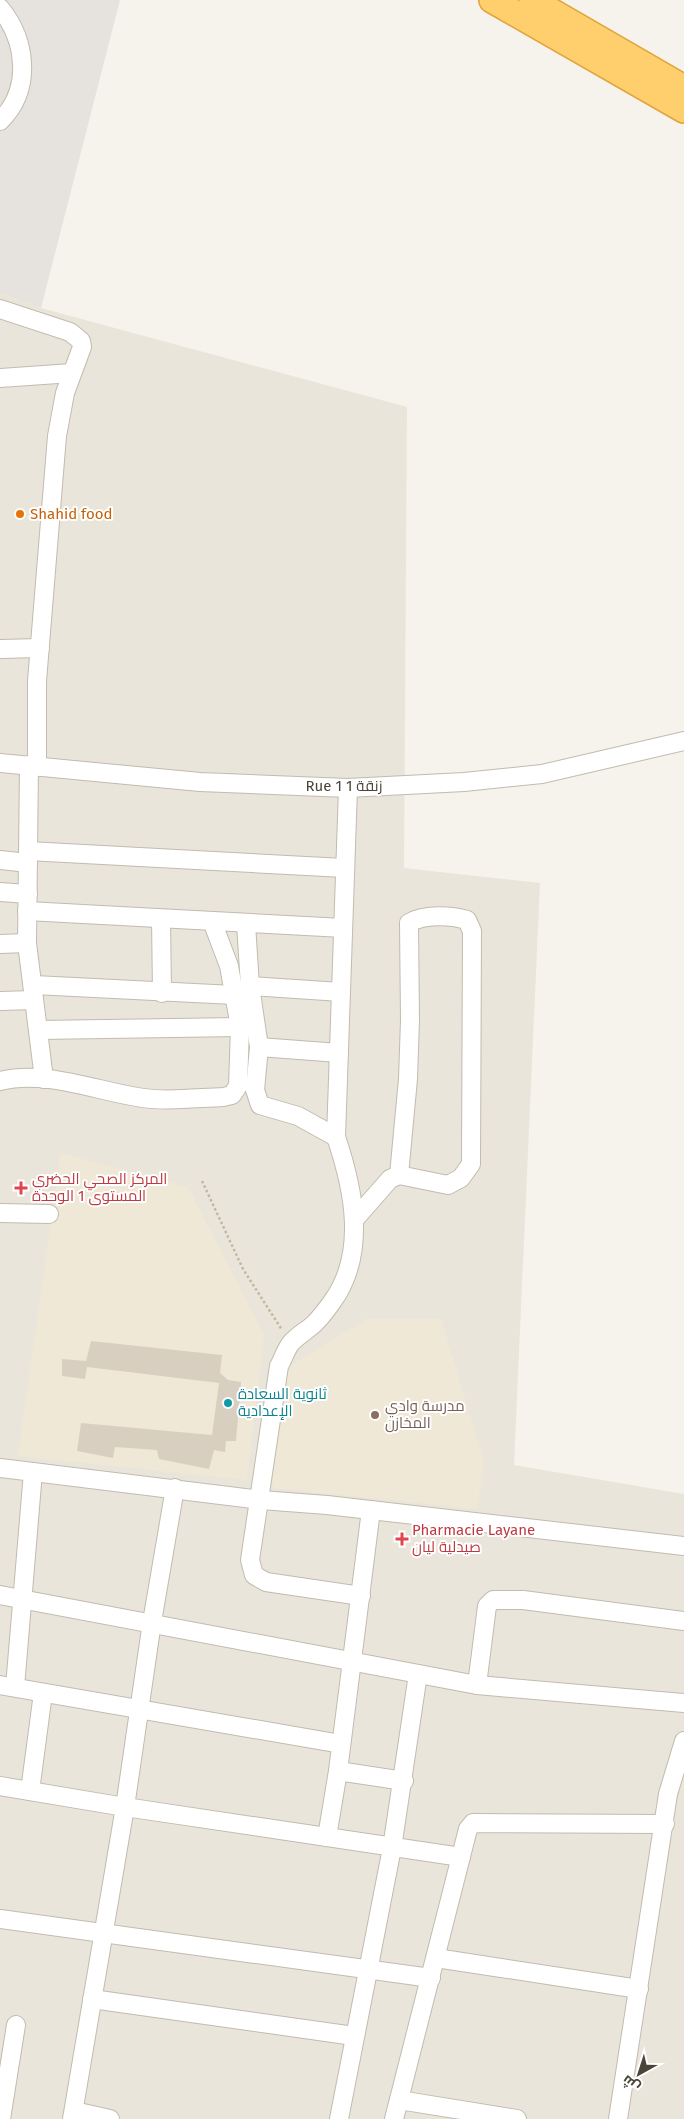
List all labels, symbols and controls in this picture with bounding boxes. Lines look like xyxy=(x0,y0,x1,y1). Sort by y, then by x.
place label: Shahid food xyxy=(30,505,112,523)
marker: Shahid food xyxy=(14,508,26,520)
street label: Rue 1 زنقة 1 xyxy=(305,777,383,795)
place label: المركز الصحي الحضري المستوى 1 الوحدة xyxy=(32,1170,167,1206)
marker: المركز الصحي الحضري المستوى 1 الوحدة xyxy=(14,1181,28,1195)
place label: ثانوية السعادة الإعدادية xyxy=(238,1385,327,1420)
marker: ثانوية السعادة الإعدادية xyxy=(222,1397,234,1409)
place label: مدرسة وادي المخازن xyxy=(385,1397,465,1433)
marker: مدرسة وادي المخازن xyxy=(369,1409,381,1421)
place label: Pharmacie Layane صيدلية ليان xyxy=(412,1521,535,1557)
marker: Pharmacie Layane صيدلية ليان xyxy=(396,1533,408,1545)
north arrow xyxy=(614,2049,664,2099)
text: ش xyxy=(619,2071,643,2096)

